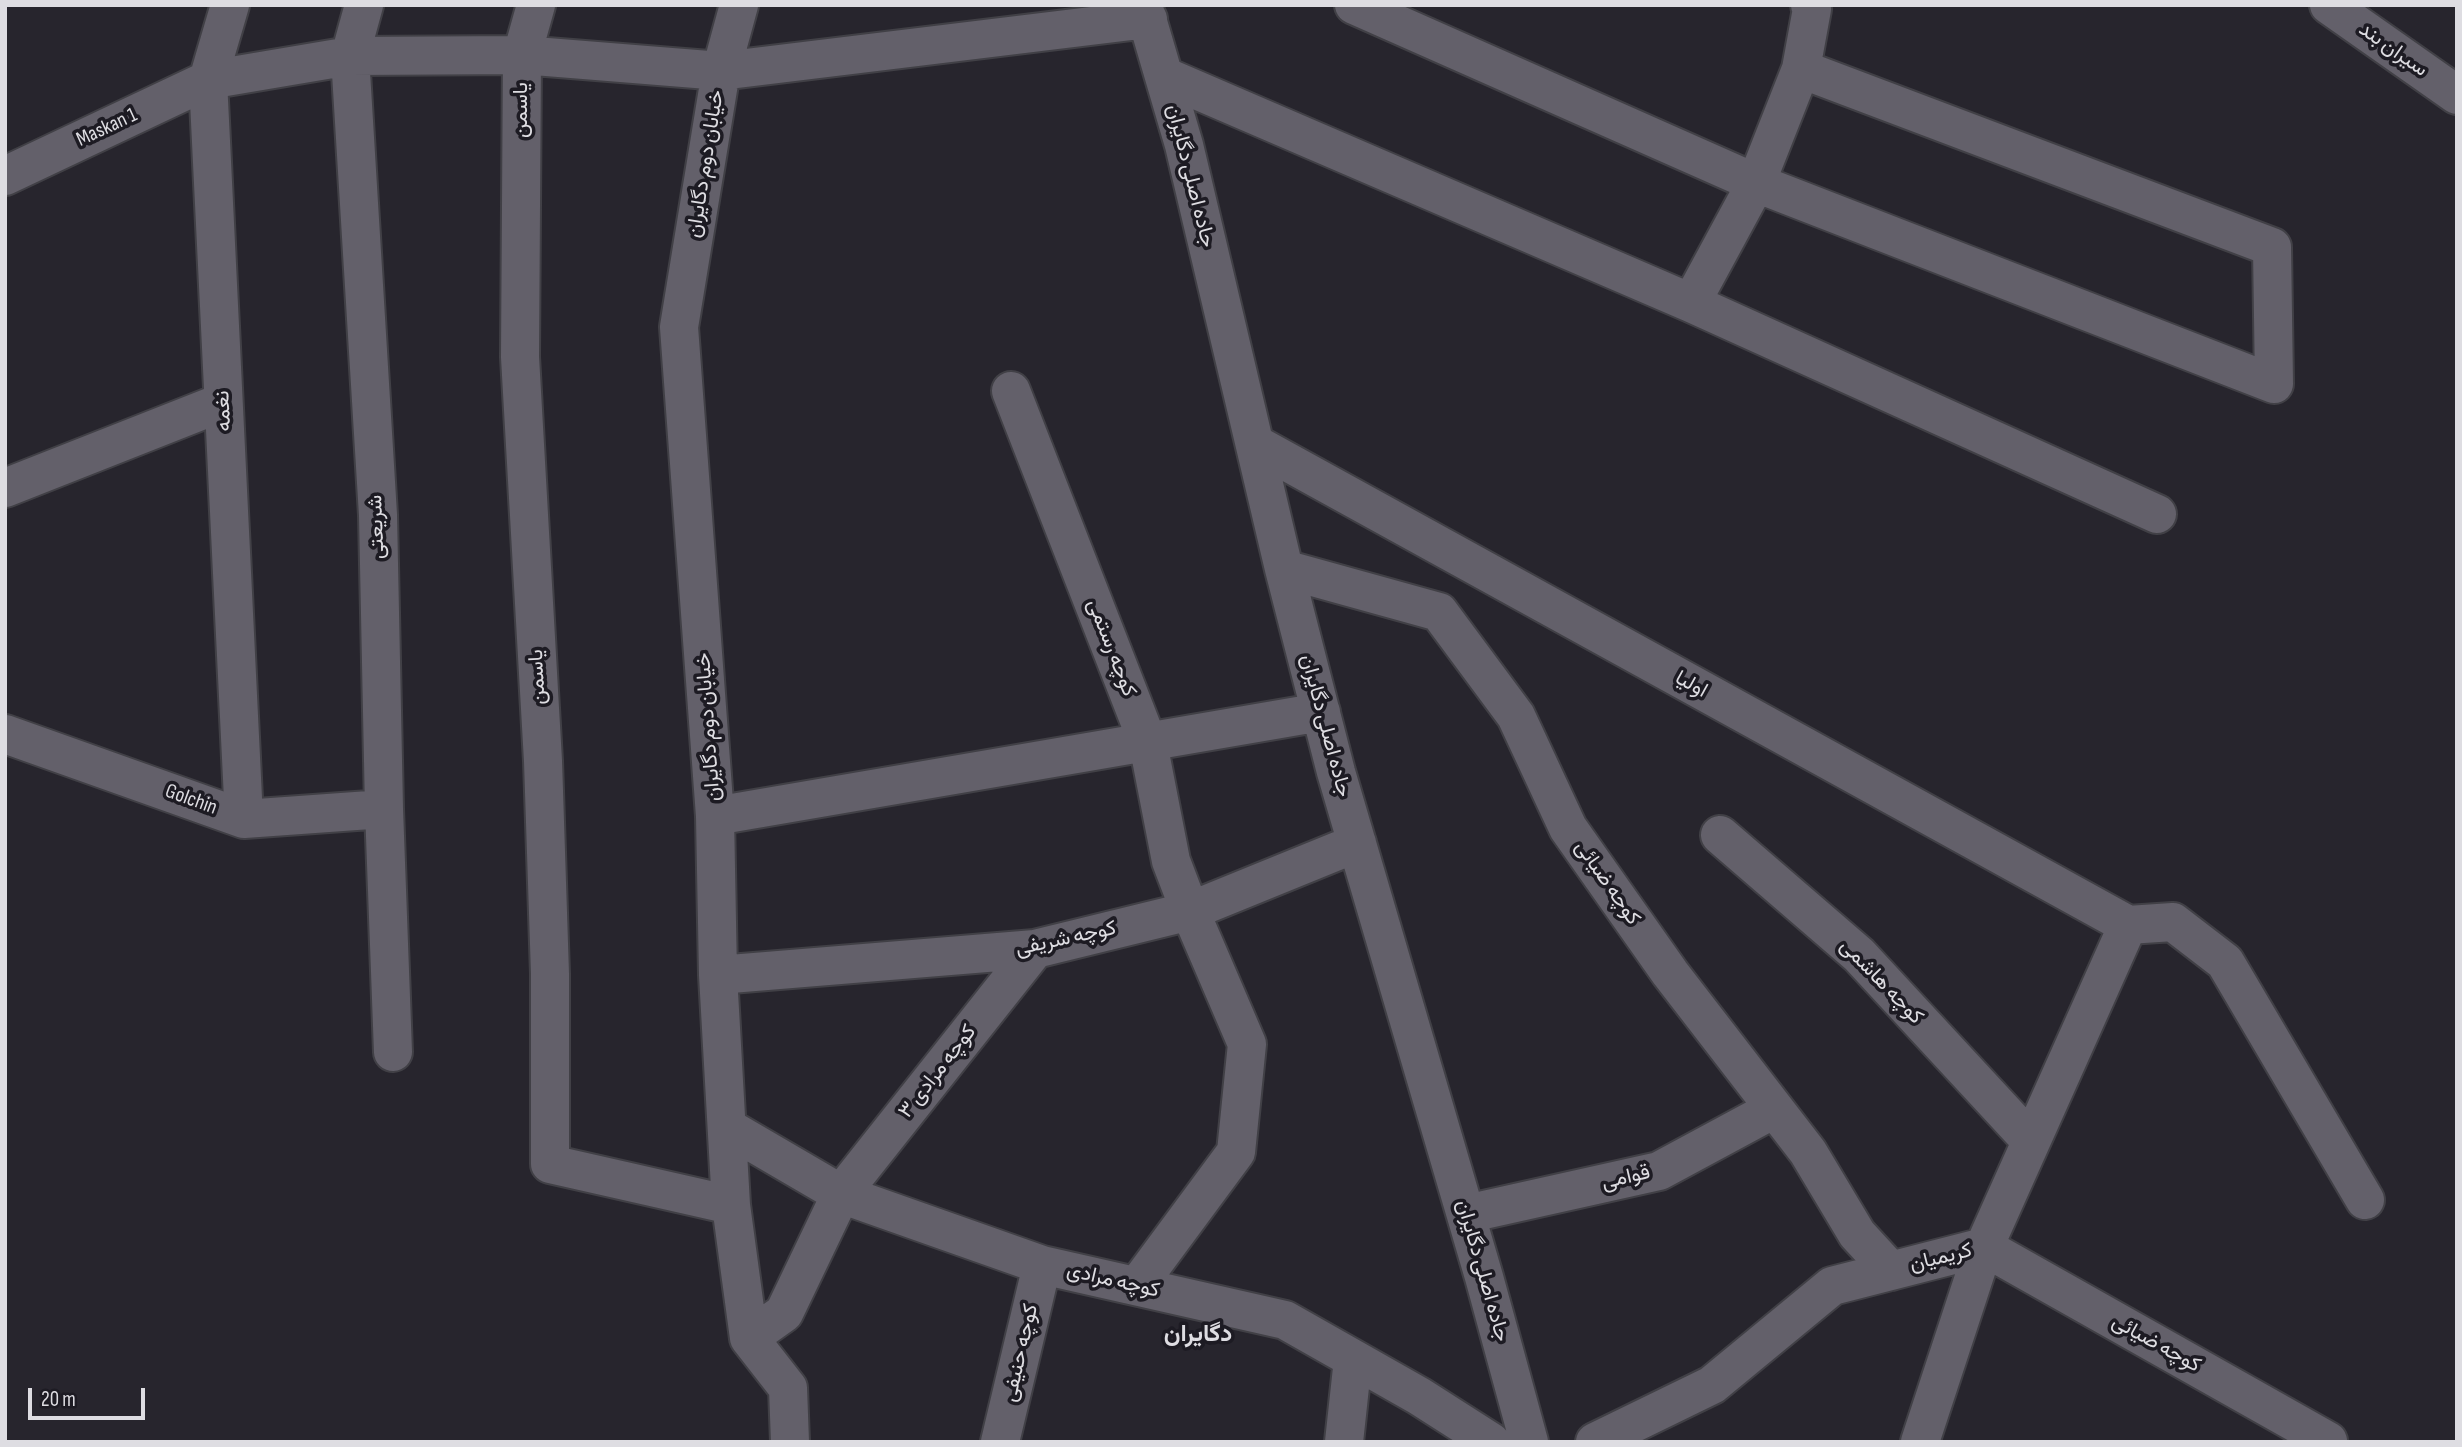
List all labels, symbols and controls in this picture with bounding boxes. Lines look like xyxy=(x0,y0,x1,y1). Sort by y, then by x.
street label: سیران بند xyxy=(2354,17,2432,83)
street label: یاسمن xyxy=(509,82,535,138)
street label: خیابان دوم دگایران xyxy=(682,88,730,240)
street label: جاده اصلی دگایران xyxy=(1160,102,1220,250)
street label: Maskan 1 xyxy=(73,103,141,153)
street label: نغمه xyxy=(210,390,238,432)
street label: شریعتی xyxy=(363,494,391,560)
street label: کوچه رستمی xyxy=(1081,596,1141,700)
street label: یاسمن xyxy=(524,648,552,706)
street label: خیابان دوم دگایران xyxy=(691,652,727,802)
street label: جاده اصلی دگایران xyxy=(1294,652,1356,800)
street label: اولیا xyxy=(1670,666,1712,704)
street label: Golchin xyxy=(162,779,220,821)
street label: کوچه ضیائی xyxy=(1569,836,1645,930)
street label: کوچه شریفی xyxy=(1013,916,1119,962)
street label: کوچه هاشمی xyxy=(1834,934,1928,1030)
street label: کوچه مرادی ۳ xyxy=(894,1020,982,1124)
street label: قوامی xyxy=(1599,1160,1653,1196)
street label: جاده اصلی دگایران xyxy=(1450,1197,1514,1345)
street label: کریمیان xyxy=(1907,1238,1975,1278)
street label: کوچه مرادی xyxy=(1064,1258,1162,1304)
street label: کوچه حنیفی xyxy=(997,1302,1045,1404)
street label: کوچه ضیائی xyxy=(2107,1309,2205,1379)
district label: دگایران xyxy=(1164,1321,1232,1349)
scale bar xyxy=(32,1374,149,1418)
text: 20 m xyxy=(41,1387,76,1412)

